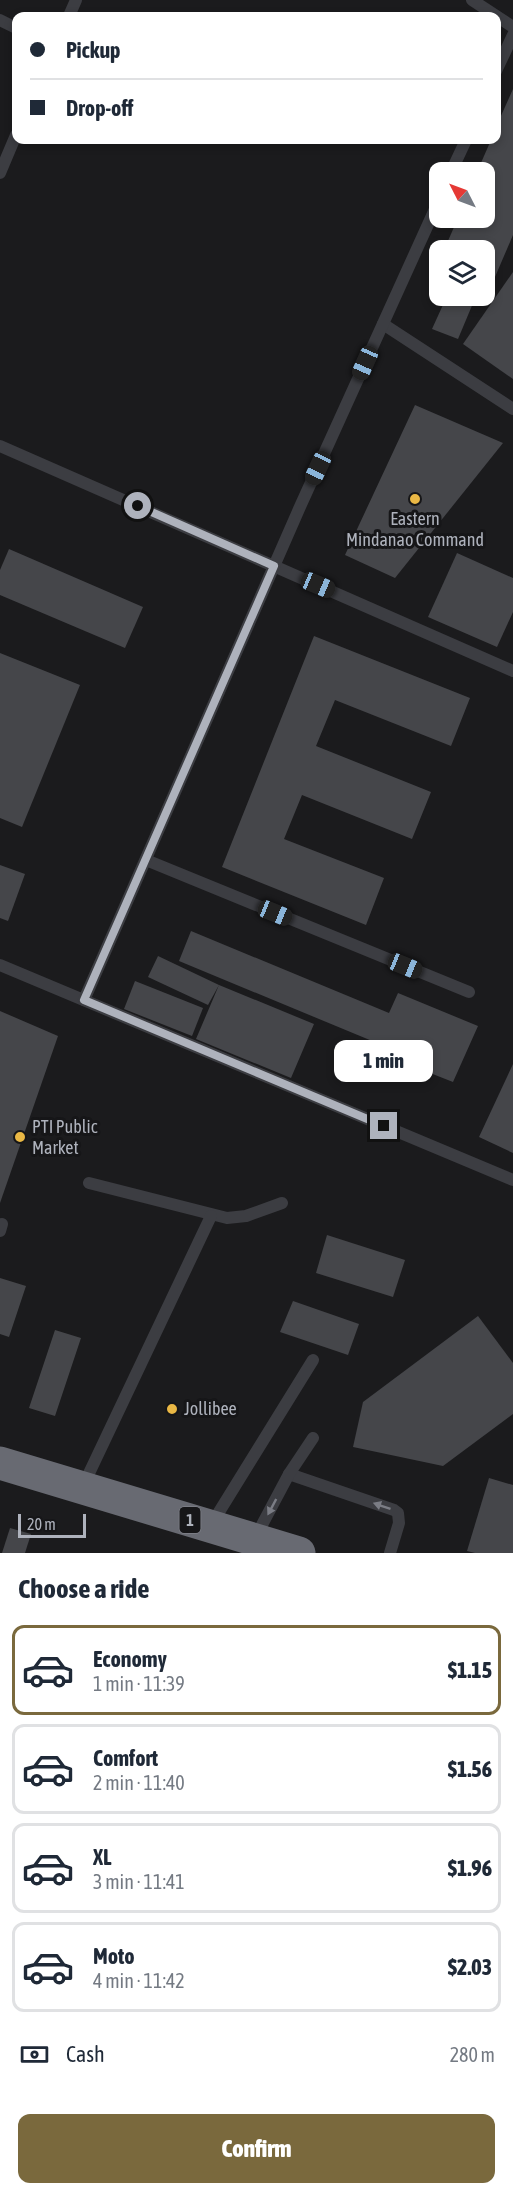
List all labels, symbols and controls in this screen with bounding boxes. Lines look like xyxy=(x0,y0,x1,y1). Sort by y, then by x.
text: Pickup xyxy=(66,37,121,63)
text: Drop-off xyxy=(66,95,133,121)
north arrow xyxy=(429,162,495,228)
map controls xyxy=(429,162,495,306)
button: layers xyxy=(429,240,495,306)
car xyxy=(349,343,381,383)
car xyxy=(302,448,334,488)
route start xyxy=(124,492,151,519)
marker: Eastern Mindanao Command xyxy=(408,492,422,506)
place label: Eastern Mindanao Command xyxy=(346,508,484,550)
car xyxy=(298,570,338,600)
car xyxy=(255,898,295,928)
car xyxy=(385,951,425,981)
callout: 1 min xyxy=(334,1039,434,1081)
text: 1 min xyxy=(363,1049,404,1072)
route end xyxy=(370,1112,397,1139)
place label: PTI Public Market xyxy=(32,1116,98,1158)
marker: PTI Public Market xyxy=(13,1130,27,1144)
place label: Jollibee xyxy=(184,1398,237,1419)
marker: Jollibee xyxy=(165,1402,179,1416)
one-way arrow xyxy=(267,1498,276,1515)
one-way arrow xyxy=(373,1500,391,1510)
road number: 1 xyxy=(180,1507,201,1533)
scale bar xyxy=(18,1511,86,1538)
text: 20 m xyxy=(27,1515,56,1533)
text: Choose a ride xyxy=(18,1573,150,1604)
icon: car xyxy=(21,1643,75,1697)
text: Economy xyxy=(93,1646,167,1672)
text: $1.15 xyxy=(448,1657,492,1683)
text: 1 min · 11:39 xyxy=(93,1672,185,1695)
icon: car xyxy=(21,1742,75,1796)
text: Comfort xyxy=(93,1745,158,1771)
text: $1.56 xyxy=(448,1756,492,1782)
text: 2 min · 11:40 xyxy=(93,1771,185,1794)
icon: car xyxy=(21,1841,75,1895)
text: XL xyxy=(93,1844,111,1870)
text: $1.96 xyxy=(448,1855,492,1881)
text: 3 min · 11:41 xyxy=(93,1870,185,1893)
icon: car xyxy=(21,1940,75,1994)
text: Moto xyxy=(93,1943,135,1969)
text: $2.03 xyxy=(448,1954,492,1980)
text: 4 min · 11:42 xyxy=(93,1969,185,1992)
icon: cash xyxy=(18,2038,51,2071)
text: Cash xyxy=(66,2041,105,2067)
text: 280 m xyxy=(450,2043,495,2066)
button: Confirm xyxy=(18,2114,495,2183)

